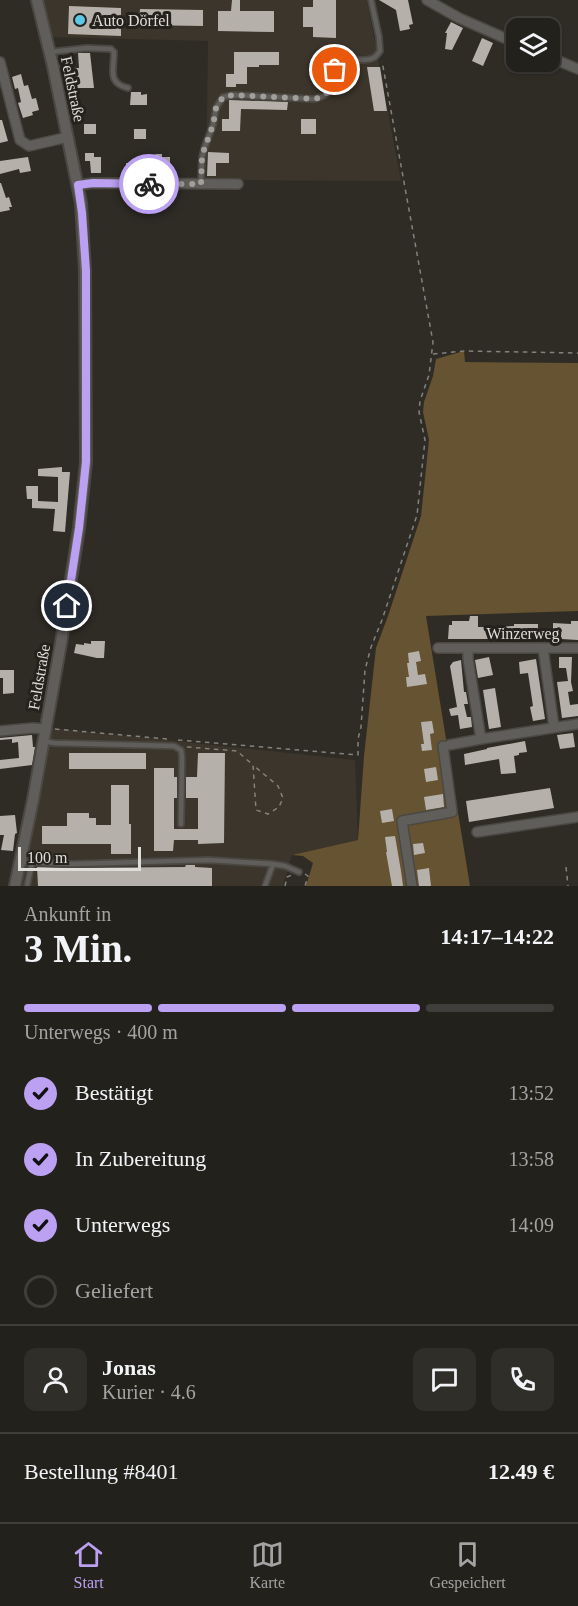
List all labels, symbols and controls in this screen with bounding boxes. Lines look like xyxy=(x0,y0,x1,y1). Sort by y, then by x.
place label: Auto Dörfel xyxy=(92,12,170,29)
marker: Auto Dörfel xyxy=(73,13,87,27)
map controls xyxy=(506,18,560,72)
button: layers xyxy=(506,18,560,72)
pin xyxy=(309,44,360,95)
icon: bag xyxy=(318,53,351,86)
street label: Feldstraße xyxy=(58,55,88,123)
courier xyxy=(119,154,179,214)
icon: bike xyxy=(133,168,166,201)
pin xyxy=(41,580,92,631)
icon: home xyxy=(50,589,83,622)
street label: Winzerweg xyxy=(486,625,560,643)
street label: Feldstraße xyxy=(25,643,53,711)
scale bar xyxy=(18,844,141,872)
text: 100 m xyxy=(27,849,67,866)
text: Ankunft in xyxy=(24,903,111,925)
text: 14:17–14:22 xyxy=(440,924,554,949)
text: 3 Min. xyxy=(24,927,132,970)
text: Unterwegs · 400 m xyxy=(24,1021,178,1043)
icon: check xyxy=(24,1077,57,1110)
text: Bestätigt xyxy=(75,1080,153,1105)
text: 13:52 xyxy=(508,1082,554,1104)
icon: check xyxy=(24,1143,57,1176)
text: In Zubereitung xyxy=(75,1146,206,1171)
text: 13:58 xyxy=(508,1148,554,1170)
icon: check xyxy=(24,1209,57,1242)
text: Unterwegs xyxy=(75,1212,170,1237)
text: 14:09 xyxy=(508,1214,554,1236)
text: Geliefert xyxy=(75,1278,153,1303)
button: person xyxy=(24,1348,87,1411)
button: chat xyxy=(413,1348,476,1411)
button: phone xyxy=(491,1348,554,1411)
text: Jonas xyxy=(102,1355,156,1380)
text: Kurier · 4.6 xyxy=(102,1381,196,1403)
text: Bestellung #8401 xyxy=(24,1459,179,1484)
text: 12.49 € xyxy=(488,1459,554,1484)
tab: Start xyxy=(72,1538,105,1592)
tab: Karte xyxy=(250,1538,285,1592)
tab: Gespeichert xyxy=(429,1538,506,1592)

